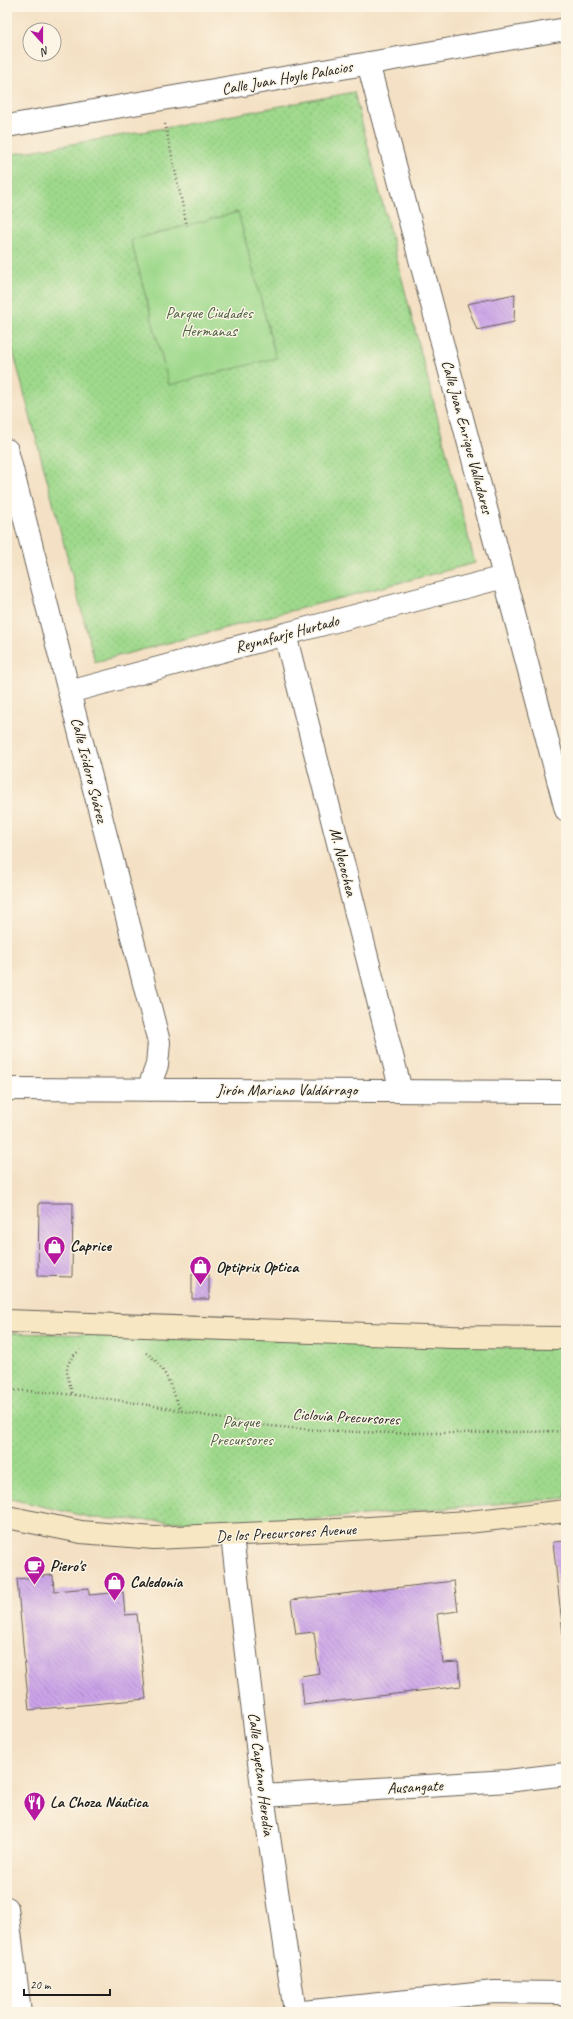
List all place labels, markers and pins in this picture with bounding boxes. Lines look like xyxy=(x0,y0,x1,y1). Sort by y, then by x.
shop icon: Caprice xyxy=(41,1233,67,1266)
place label: Caprice xyxy=(70,1236,113,1256)
shop icon: Optiprix Optica xyxy=(188,1254,214,1287)
place label: Optiprix Optica xyxy=(216,1257,300,1277)
cafe icon: Piero's xyxy=(22,1553,48,1586)
place label: Piero's xyxy=(50,1556,87,1576)
shop icon: Caledonia xyxy=(102,1569,128,1602)
place label: Caledonia xyxy=(130,1572,184,1592)
restaurant icon: La Choza Náutica xyxy=(22,1789,48,1822)
place label: La Choza Náutica xyxy=(50,1792,149,1812)

